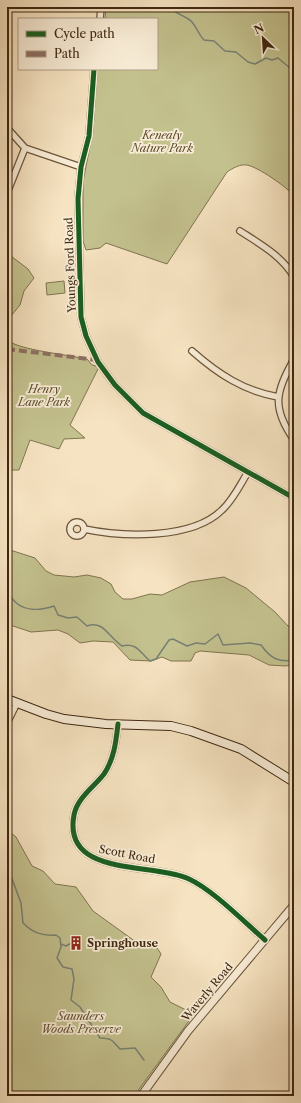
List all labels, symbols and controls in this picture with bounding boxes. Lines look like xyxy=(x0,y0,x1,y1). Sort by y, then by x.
legend xyxy=(18,18,158,70)
north arrow xyxy=(243,18,283,58)
text: N xyxy=(251,20,266,37)
text: Cycle path xyxy=(54,26,115,41)
text: Path xyxy=(54,46,80,61)
park label: Kenealy Nature Park xyxy=(130,128,193,155)
street label: Youngs Ford Road xyxy=(61,217,79,314)
park label: Henry Lane Park xyxy=(17,382,70,409)
street label: Scott Road xyxy=(98,842,157,866)
building icon: Springhouse xyxy=(68,935,84,951)
place label: Springhouse xyxy=(87,936,158,950)
street label: Waverly Road xyxy=(178,960,236,1025)
park label: Saunders Woods Preserve xyxy=(41,1009,122,1036)

